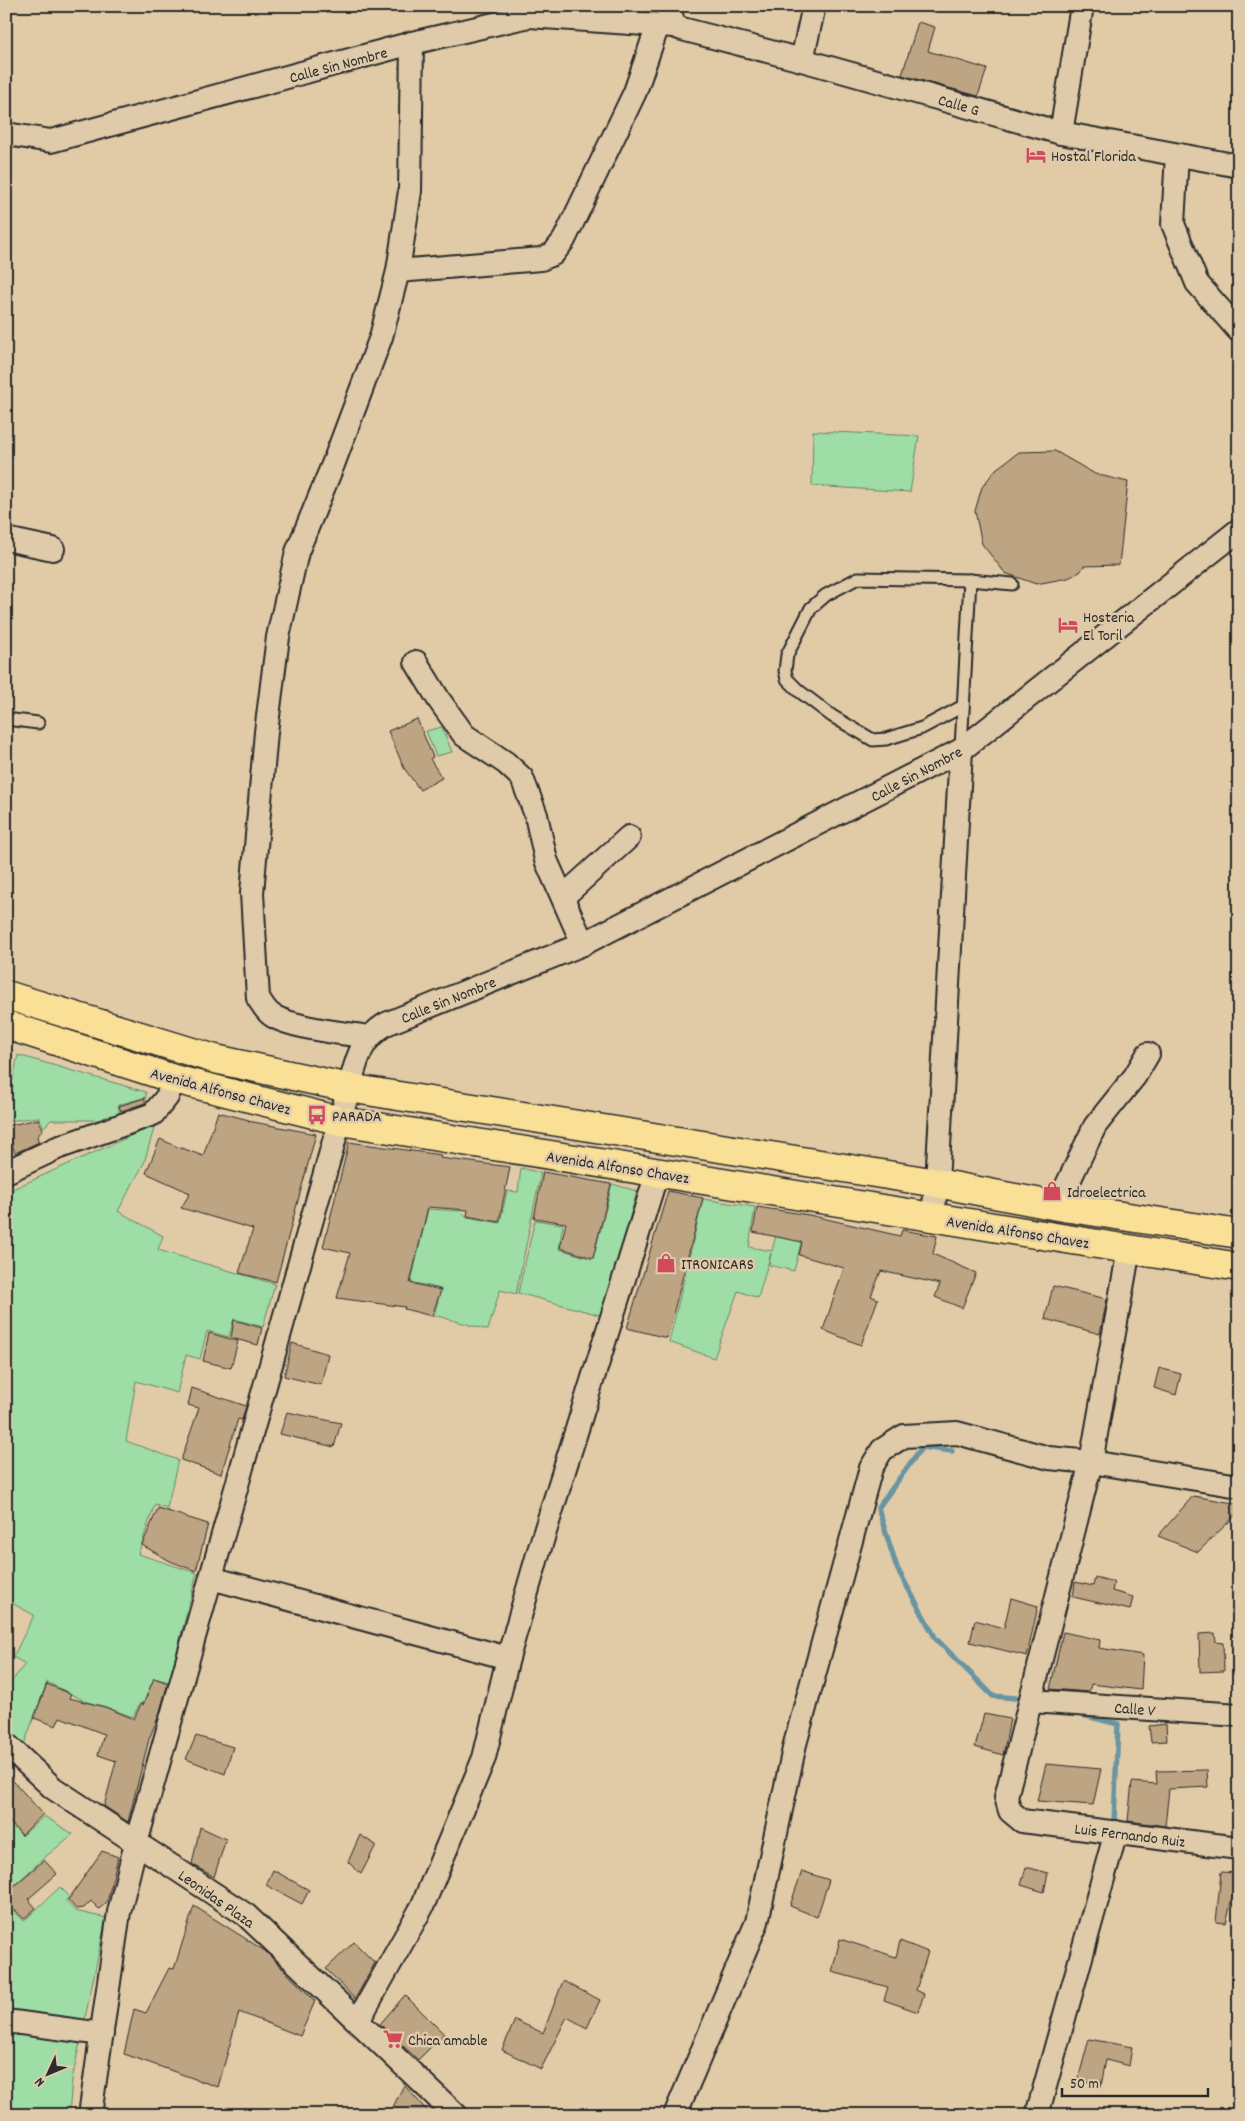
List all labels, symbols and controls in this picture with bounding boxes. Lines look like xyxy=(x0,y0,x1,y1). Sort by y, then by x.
street label: Calle Sin Nombre xyxy=(287,42,390,91)
street label: Calle G xyxy=(935,90,982,123)
hotel icon: Hostal Florida xyxy=(1025,144,1047,166)
place label: Hostal Florida xyxy=(1051,146,1136,169)
place label: Hosteria El Toril xyxy=(1083,607,1135,648)
hotel icon: Hosteria El Toril xyxy=(1057,614,1079,636)
street label: Calle Sin Nombre xyxy=(867,741,967,809)
street label: Calle Sin Nombre xyxy=(398,972,500,1031)
street label: Avenida Alfonso Chavez xyxy=(148,1063,293,1122)
bus stop icon: PARADA xyxy=(306,1104,328,1126)
place label: PARADA xyxy=(332,1106,382,1129)
street label: Avenida Alfonso Chavez xyxy=(545,1146,691,1191)
shop icon: Idroelectrica xyxy=(1041,1180,1063,1202)
place label: Idroelectrica xyxy=(1067,1182,1146,1205)
street label: Avenida Alfonso Chavez xyxy=(945,1211,1091,1256)
shop icon: ITRONICARS xyxy=(655,1252,677,1274)
place label: ITRONICARS xyxy=(681,1254,754,1277)
street label: Calle V xyxy=(1113,1698,1157,1723)
street label: Luis Fernando Ruiz xyxy=(1073,1818,1186,1855)
street label: Leonidas Plaza xyxy=(173,1865,259,1935)
supermarket icon: Chica amable xyxy=(382,2028,404,2050)
place label: Chica amable xyxy=(408,2030,488,2053)
north arrow xyxy=(22,2048,72,2098)
scale bar xyxy=(1062,2066,1209,2098)
text: N xyxy=(30,2072,50,2091)
text: 50 m xyxy=(1070,2074,1099,2096)

